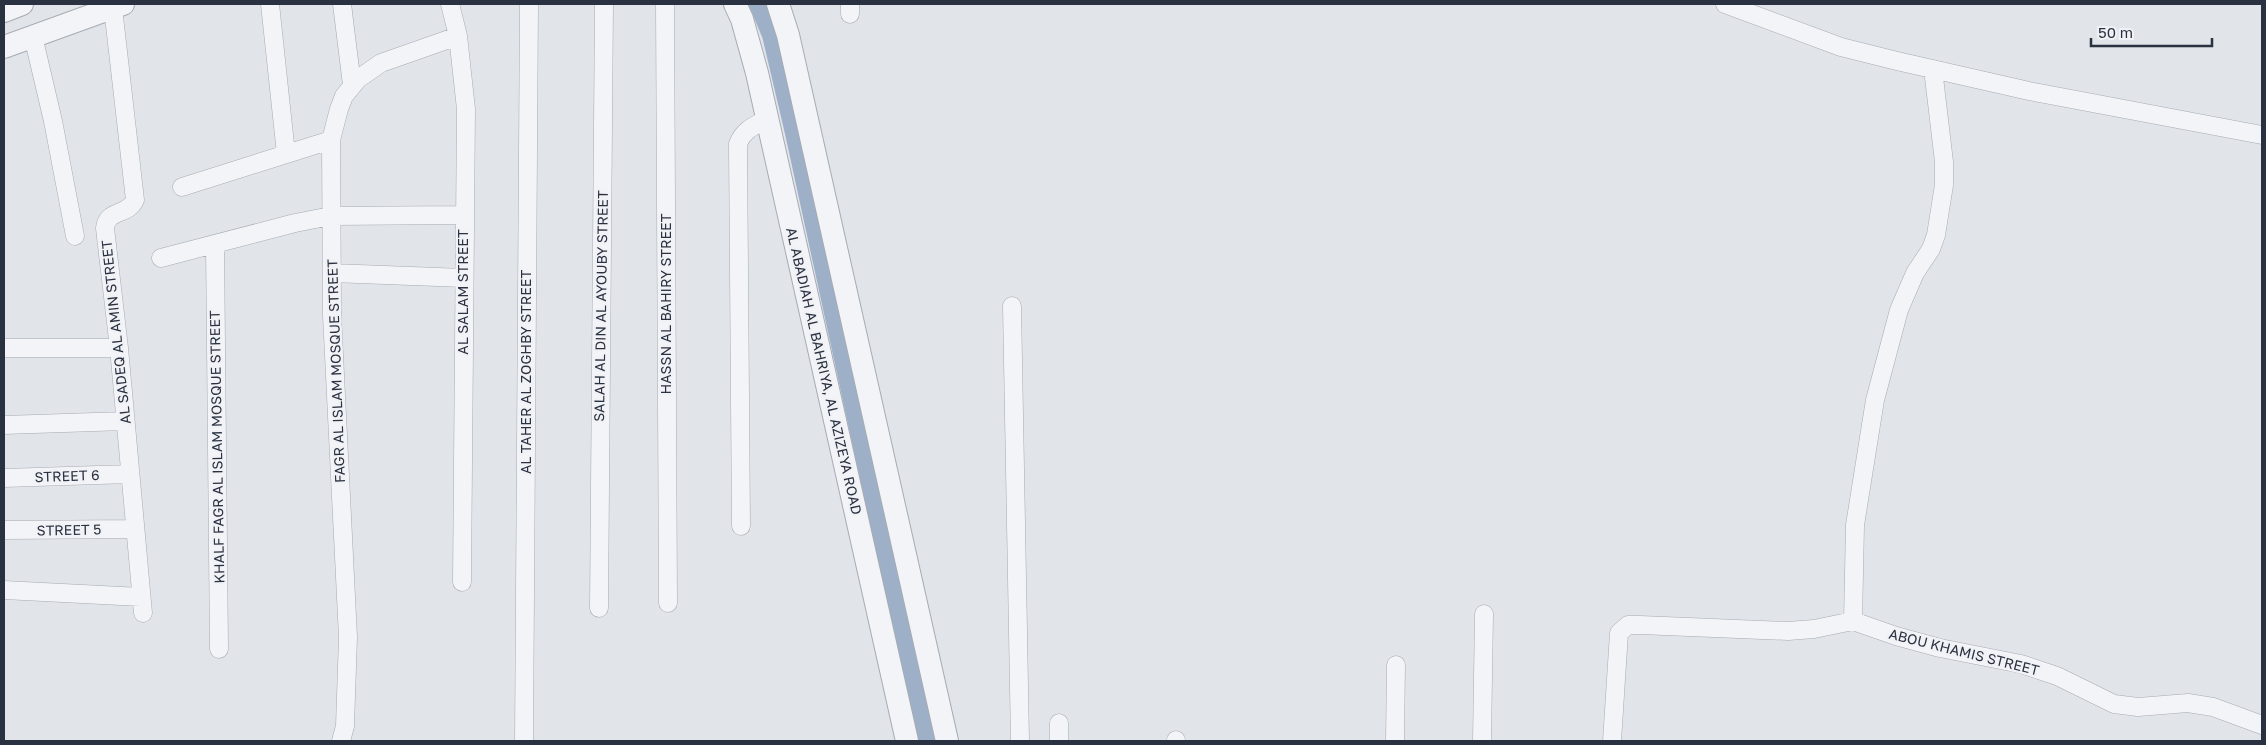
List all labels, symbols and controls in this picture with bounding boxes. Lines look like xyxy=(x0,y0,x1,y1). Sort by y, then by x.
scale bar xyxy=(2091,15,2212,47)
text: 50 m xyxy=(2098,23,2133,41)
street label: SALAH AL DIN AL AYOUBY STREET xyxy=(590,190,611,422)
street label: HASSN AL BAHIRY STREET xyxy=(657,213,674,394)
street label: AL ABADIAH AL BAHRIYA, AL AZIZEYA ROAD xyxy=(783,226,866,516)
street label: AL SALAM STREET xyxy=(454,229,471,355)
street label: AL SADEQ AL AMIN STREET xyxy=(97,239,134,425)
street label: FAGR AL ISLAM MOSQUE STREET xyxy=(323,259,348,483)
street label: AL TAHER AL ZOGHBY STREET xyxy=(517,270,534,474)
street label: KHALF FAGR AL ISLAM MOSQUE STREET xyxy=(206,310,227,584)
street label: STREET 6 xyxy=(34,466,100,485)
street label: STREET 5 xyxy=(37,520,101,539)
street label: ABOU KHAMIS STREET xyxy=(1887,625,2041,678)

